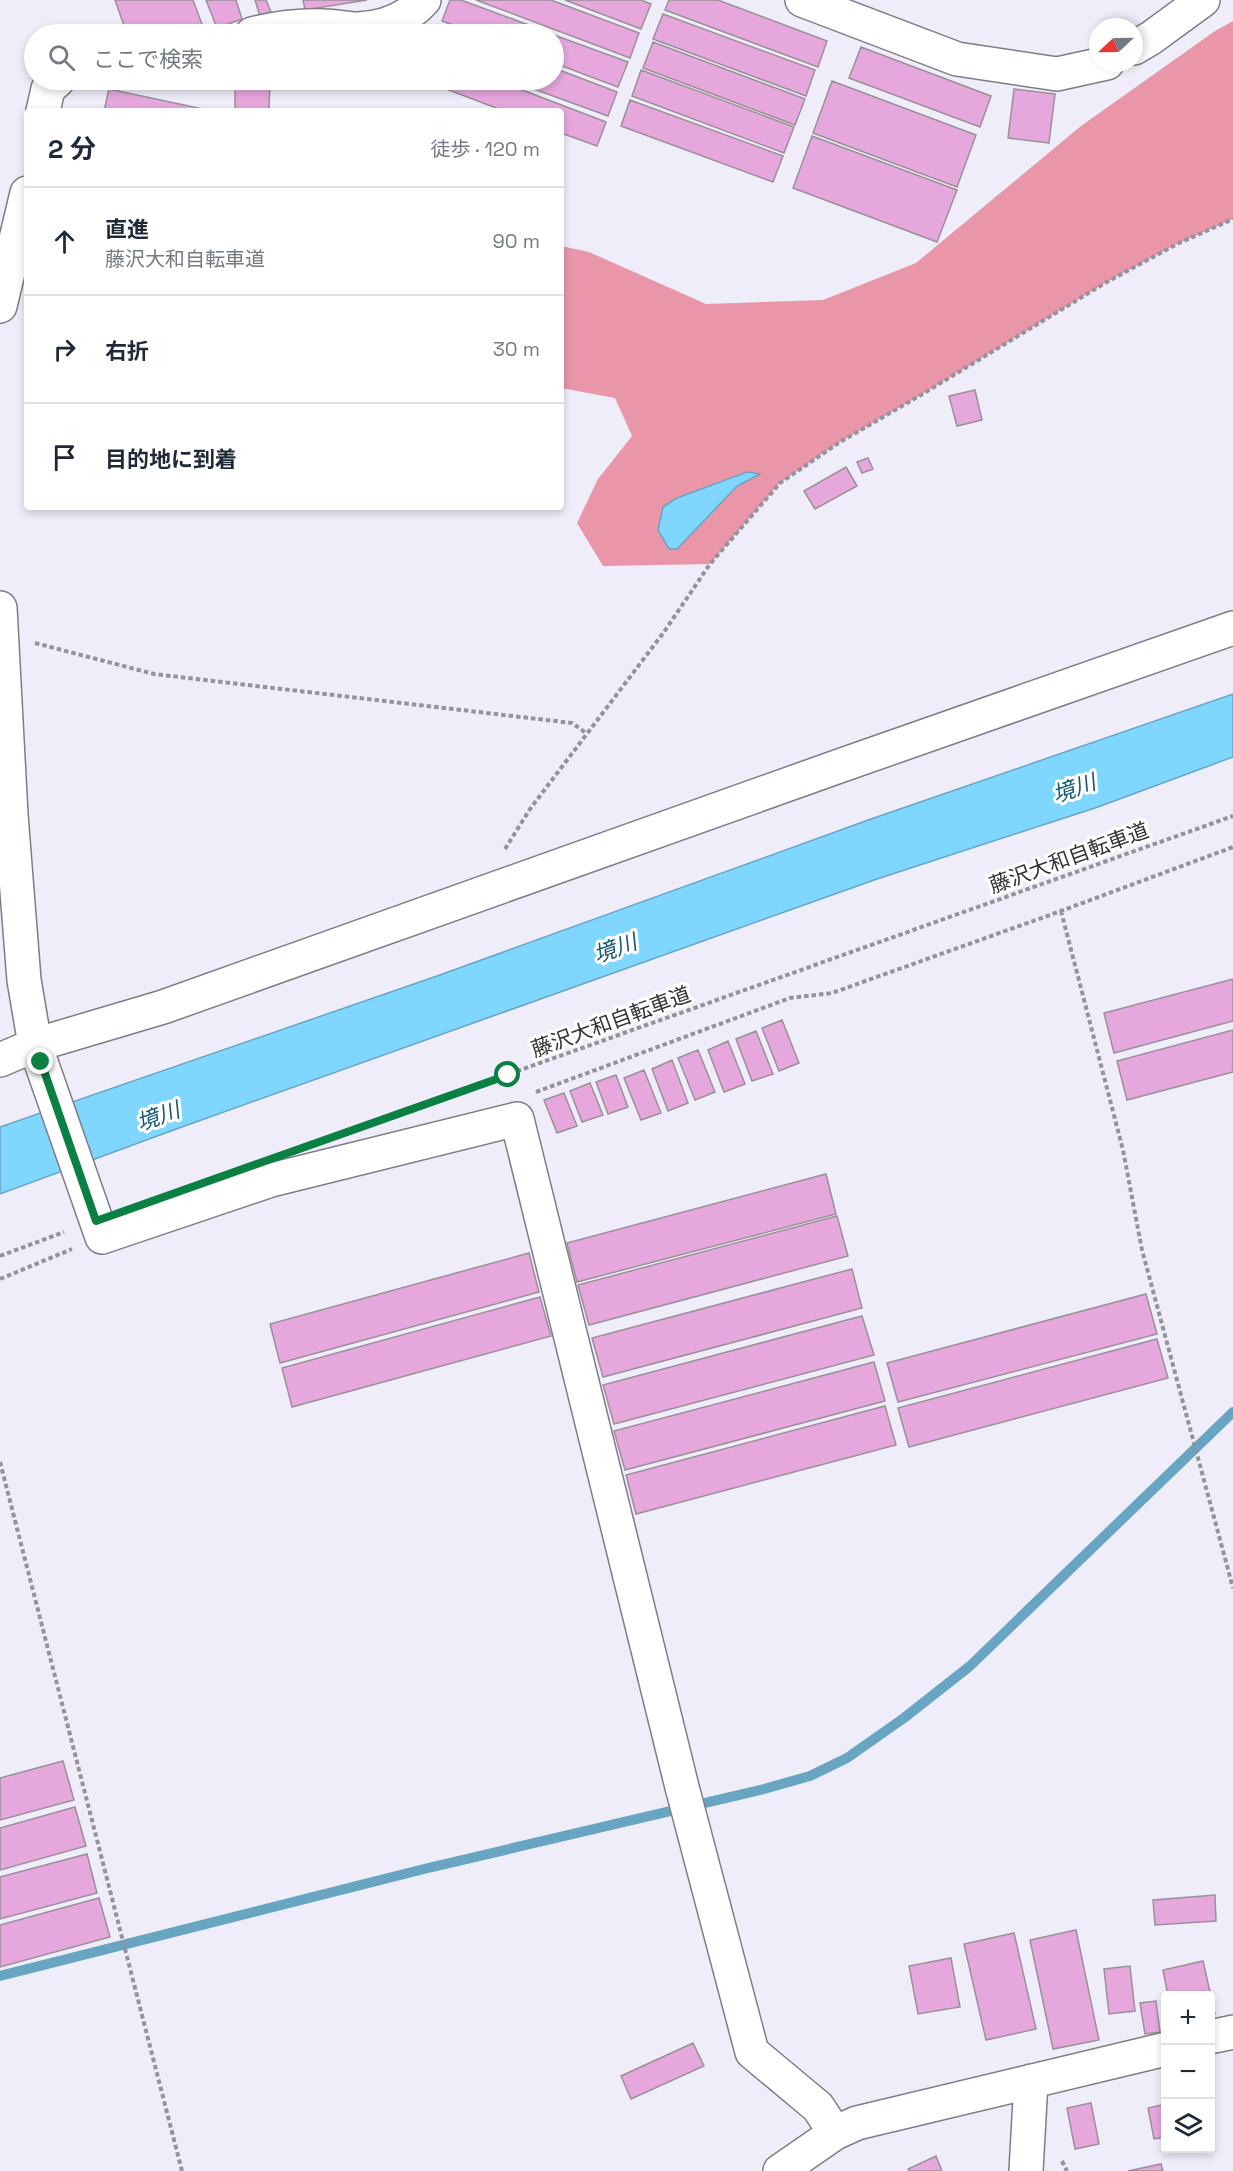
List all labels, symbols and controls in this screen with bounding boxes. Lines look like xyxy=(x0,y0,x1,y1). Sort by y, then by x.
north arrow xyxy=(1089,18,1143,72)
search box xyxy=(24,24,564,90)
icon: search xyxy=(45,41,78,74)
text: ここで検索 xyxy=(93,45,203,73)
text: 2 分 xyxy=(48,132,96,166)
text: 徒歩 · 120 m xyxy=(430,136,540,162)
text: 直進 xyxy=(105,215,149,243)
icon: ahead xyxy=(48,225,81,258)
text: 90 m xyxy=(493,228,540,254)
text: 藤沢大和自転車道 xyxy=(105,246,265,272)
icon: right xyxy=(48,333,81,366)
text: 30 m xyxy=(493,336,540,362)
text: 右折 xyxy=(105,337,149,365)
icon: arrive xyxy=(48,441,81,474)
text: 目的地に到着 xyxy=(105,445,237,473)
water label: 境川 xyxy=(1049,767,1101,808)
street label: 藤沢大和自転車道 xyxy=(985,816,1152,899)
water label: 境川 xyxy=(590,927,642,969)
street label: 藤沢大和自転車道 xyxy=(527,980,694,1063)
route end xyxy=(27,1048,53,1074)
route start xyxy=(494,1061,520,1087)
water label: 境川 xyxy=(133,1095,185,1137)
map controls xyxy=(1161,1991,1215,2153)
button: + xyxy=(1161,1991,1215,2045)
button: − xyxy=(1161,2045,1215,2099)
button: layers xyxy=(1161,2099,1215,2153)

